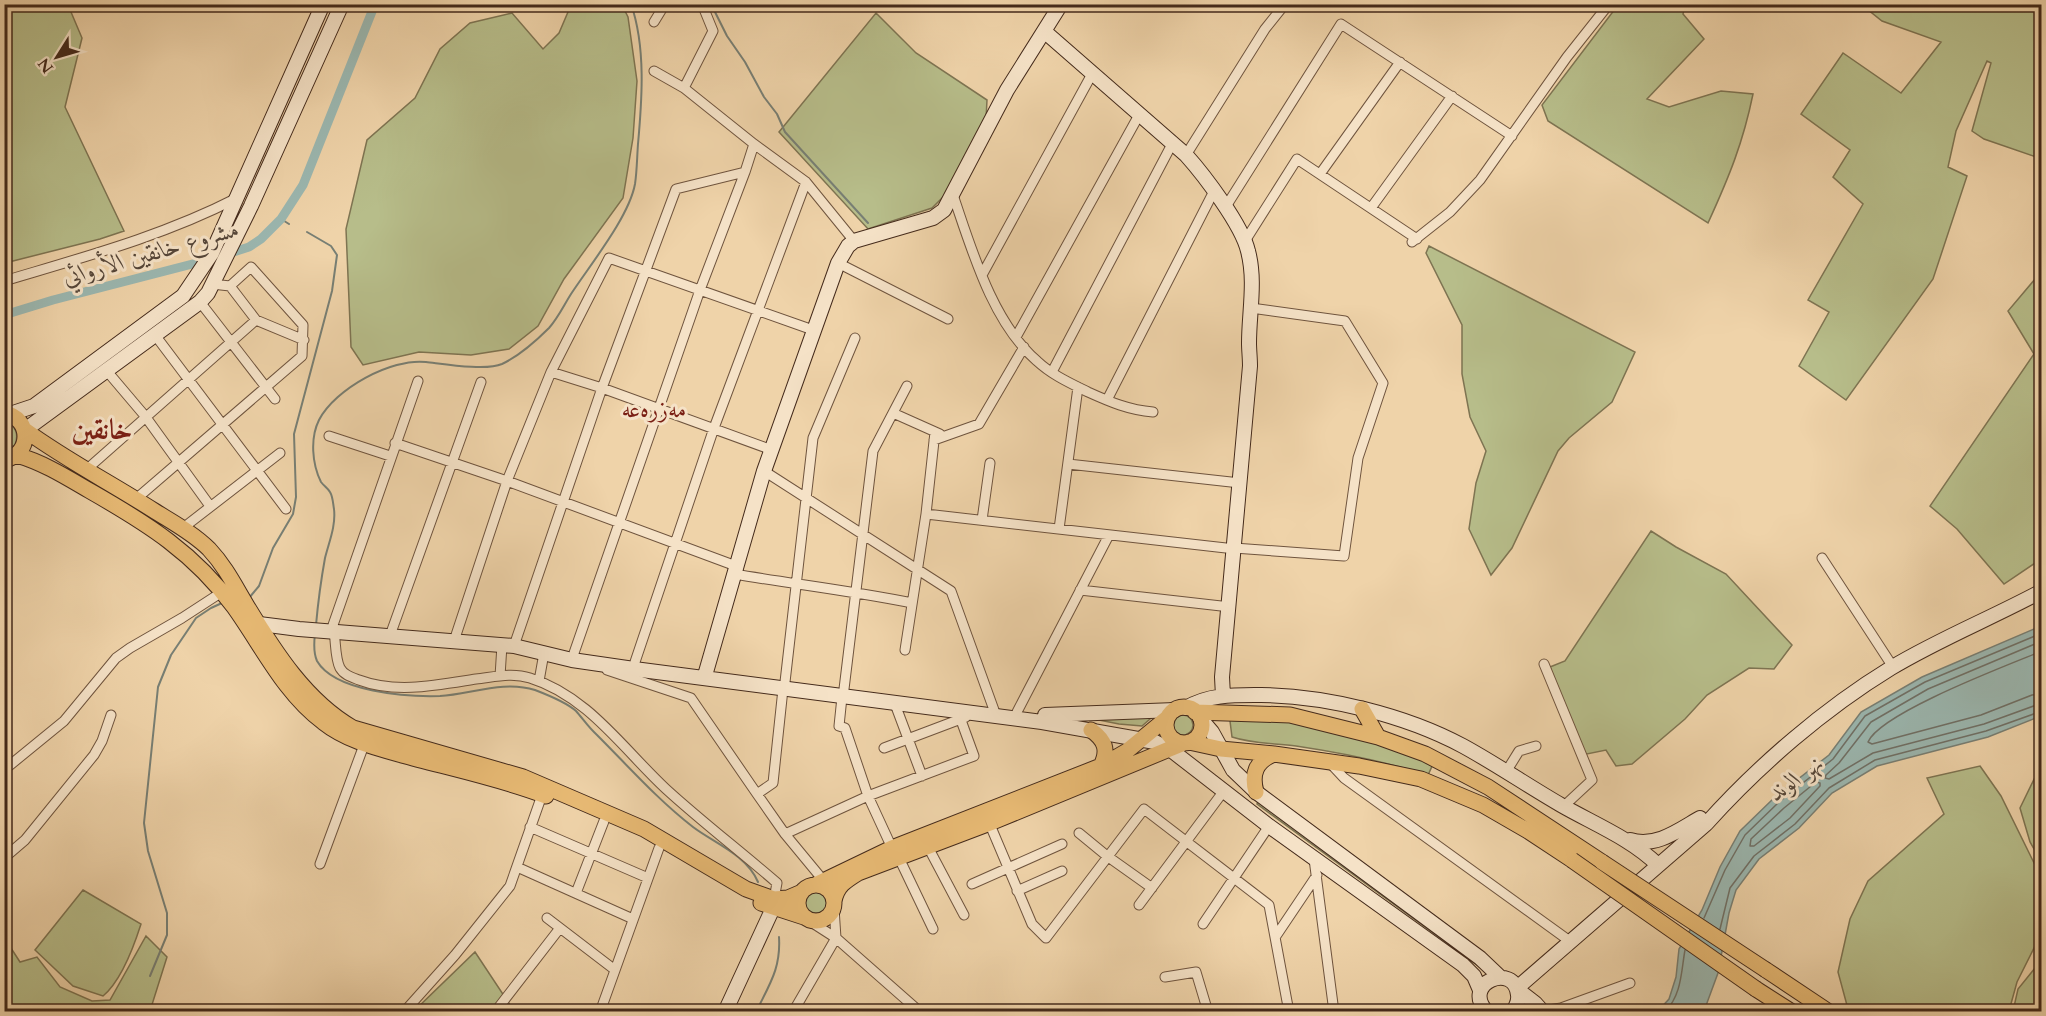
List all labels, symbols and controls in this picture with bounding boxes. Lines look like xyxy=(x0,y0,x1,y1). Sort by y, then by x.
north arrow xyxy=(27,27,87,87)
text: N xyxy=(33,53,59,78)
water label: مشروع خانقين الأروائي xyxy=(59,212,244,297)
district label: مەزرەعە xyxy=(622,393,686,426)
district label: خانقين xyxy=(72,411,132,449)
water label: نهر الوند xyxy=(1762,747,1830,809)

